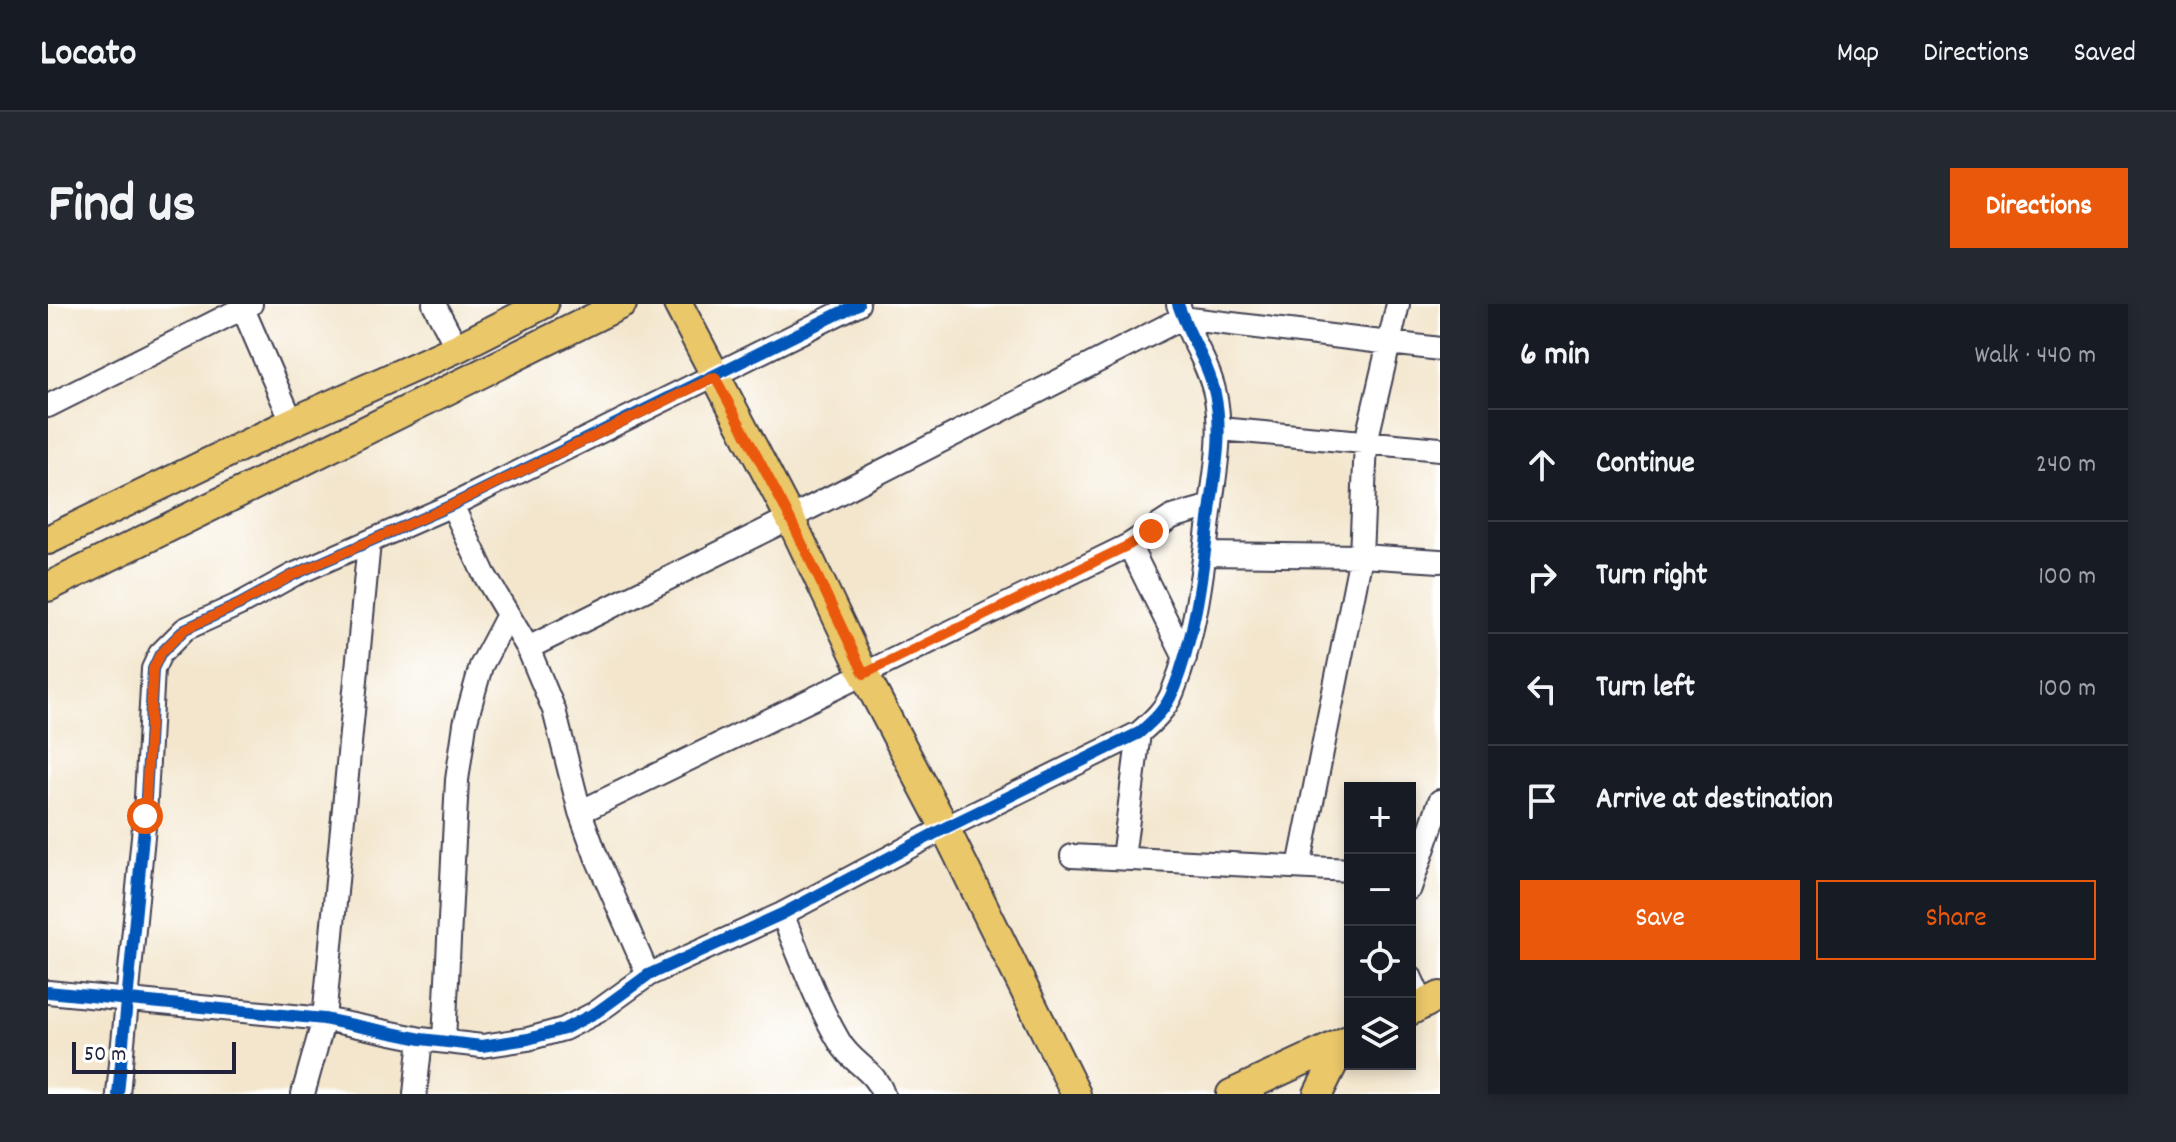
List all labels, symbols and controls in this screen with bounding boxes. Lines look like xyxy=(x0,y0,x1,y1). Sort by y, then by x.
text: Locato xyxy=(40,28,136,83)
text: Map xyxy=(1837,35,1879,75)
text: Directions xyxy=(1923,35,2029,75)
text: Saved xyxy=(2073,35,2136,75)
text: Find us xyxy=(48,168,196,248)
button: Directions xyxy=(1950,168,2128,248)
text: 6 min xyxy=(1520,332,1590,381)
text: Walk · 440 m xyxy=(1975,338,2096,375)
icon: ahead xyxy=(1520,443,1564,487)
text: Continue xyxy=(1596,444,1695,487)
text: 240 m xyxy=(2036,447,2096,484)
route end xyxy=(1133,513,1169,549)
icon: right xyxy=(1520,555,1564,599)
text: Turn right xyxy=(1596,556,1707,599)
text: 100 m xyxy=(2038,559,2096,596)
icon: left xyxy=(1520,667,1564,711)
text: Turn left xyxy=(1596,668,1695,711)
text: 100 m xyxy=(2038,671,2096,708)
icon: arrive xyxy=(1520,779,1564,823)
text: Arrive at destination xyxy=(1596,780,1833,823)
map controls xyxy=(1344,782,1416,1070)
button: + xyxy=(1344,782,1416,854)
route start xyxy=(127,798,163,834)
button: − xyxy=(1344,854,1416,926)
button: Save xyxy=(1520,880,1800,960)
button: Share xyxy=(1816,880,2096,960)
button: locate xyxy=(1344,926,1416,998)
button: layers xyxy=(1344,998,1416,1070)
scale bar xyxy=(72,1038,236,1074)
text: 50 m xyxy=(84,1040,126,1071)

